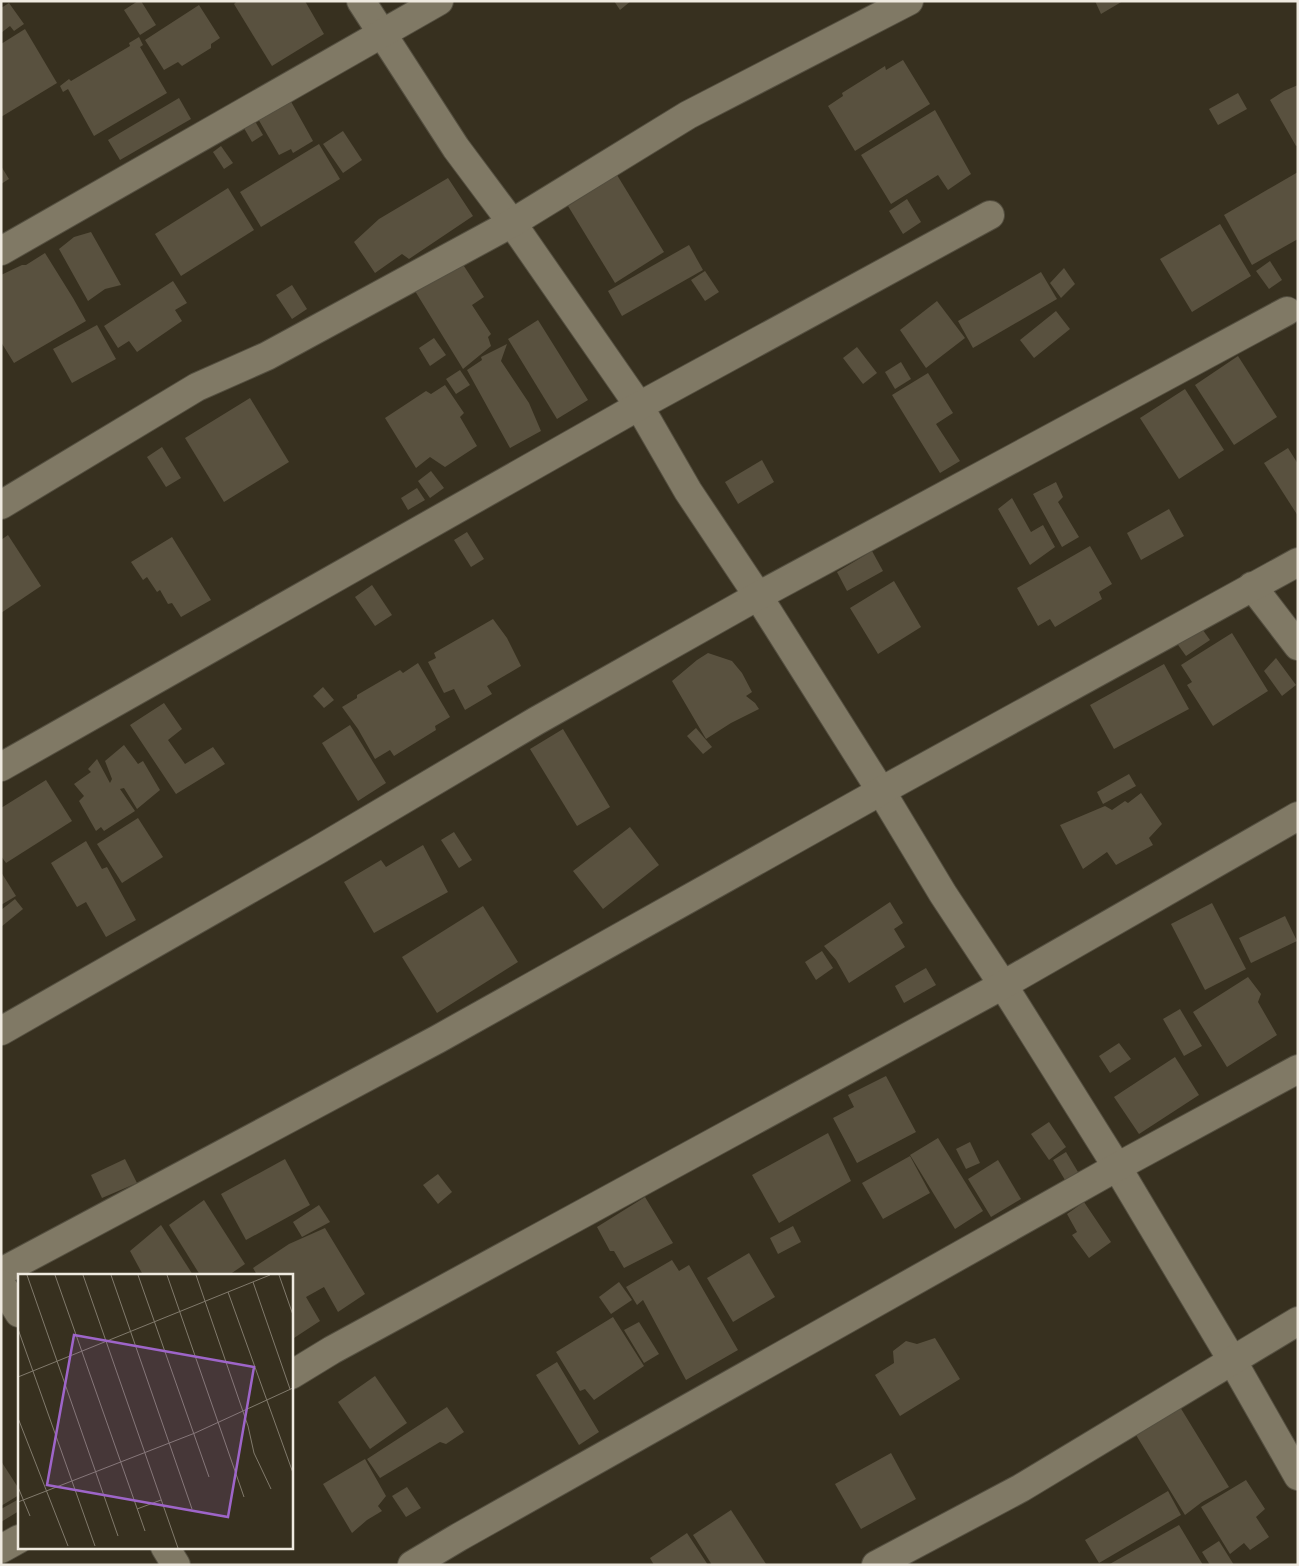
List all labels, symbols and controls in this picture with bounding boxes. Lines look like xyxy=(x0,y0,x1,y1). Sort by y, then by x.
inset map xyxy=(18,1274,292,1548)

